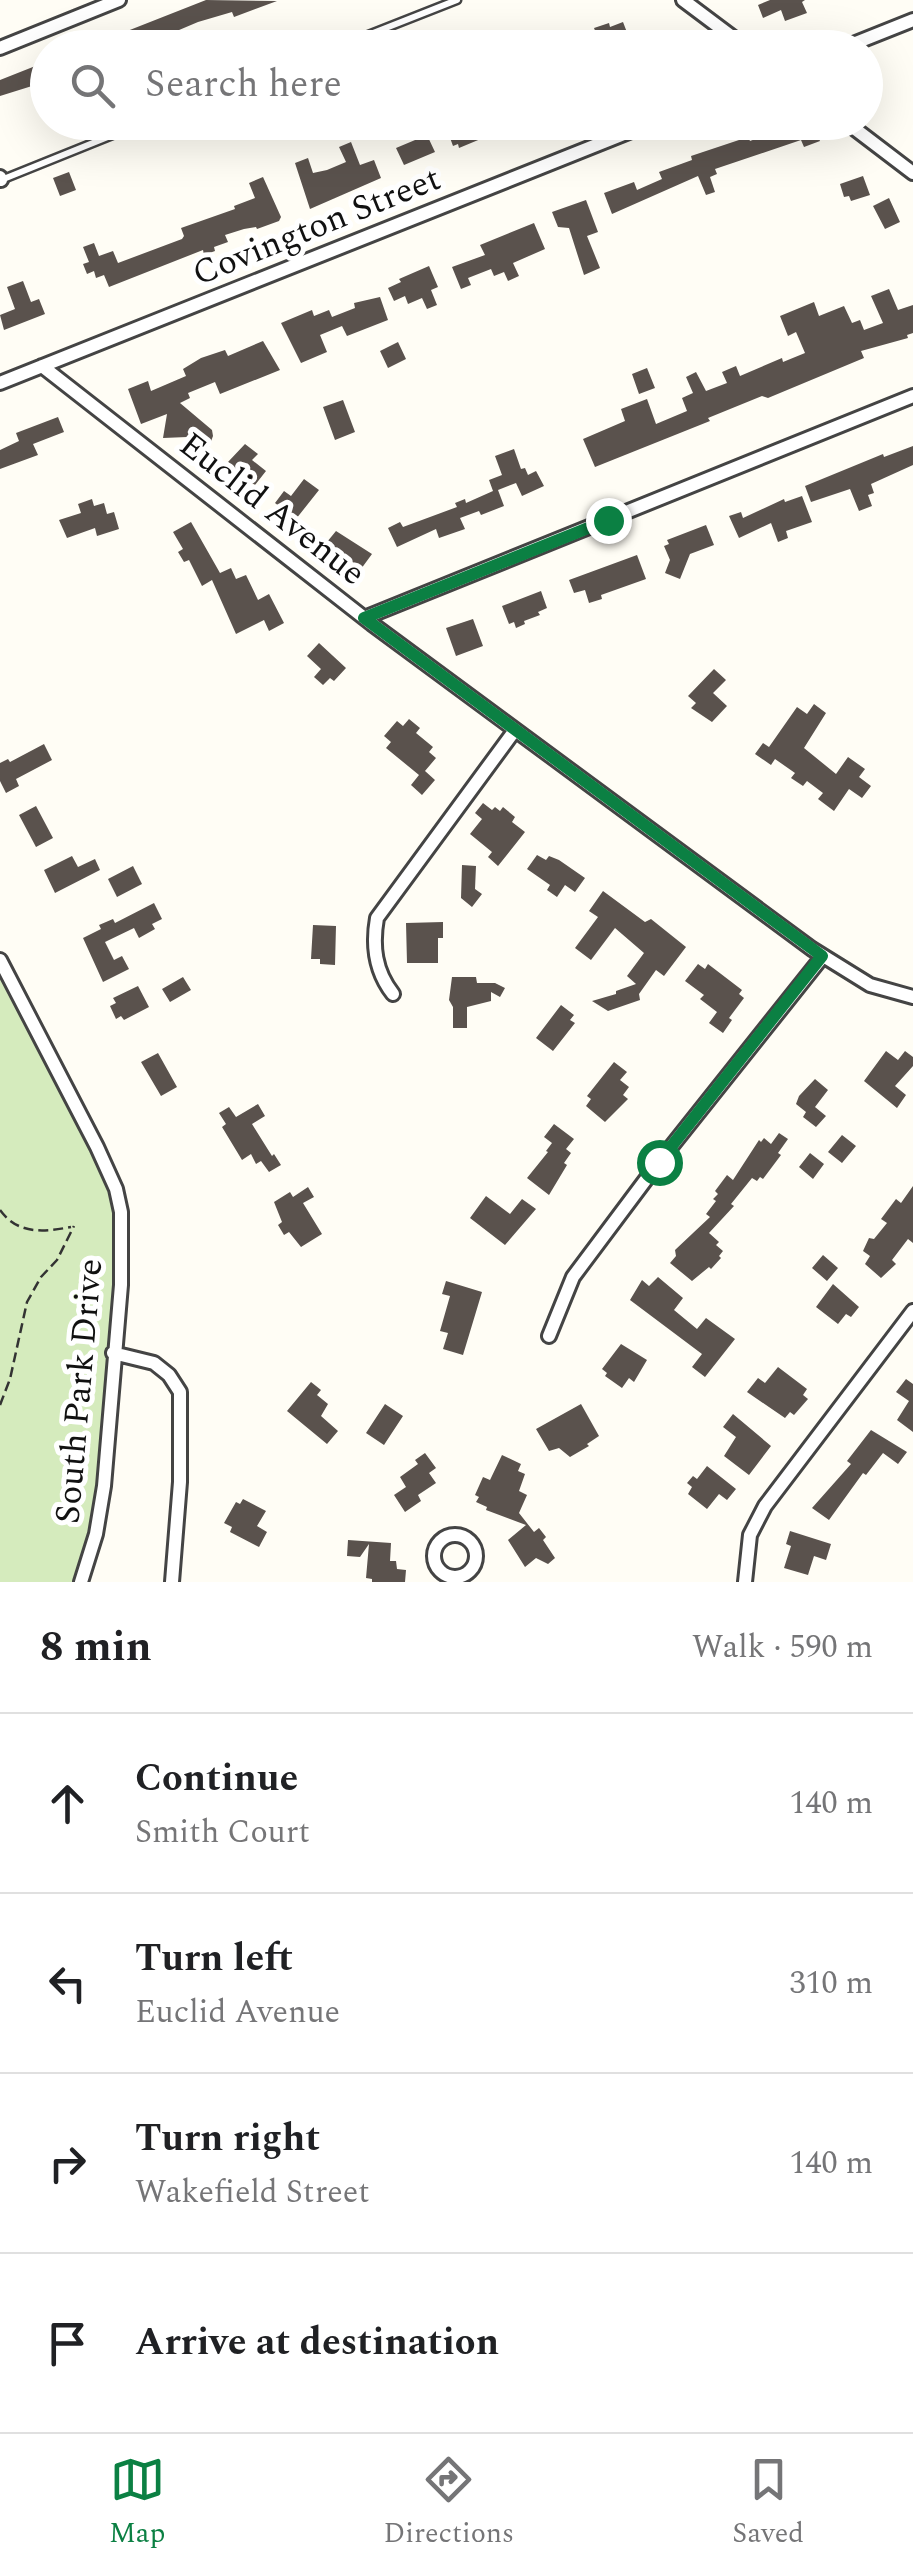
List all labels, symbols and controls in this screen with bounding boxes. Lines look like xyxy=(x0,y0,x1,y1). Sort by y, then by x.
search box xyxy=(30,30,883,140)
text: Search here xyxy=(145,56,342,114)
icon: search xyxy=(65,58,120,113)
street label: Covington Street xyxy=(184,152,449,300)
street label: Euclid Avenue xyxy=(167,419,377,599)
route end xyxy=(586,498,632,544)
route start xyxy=(637,1140,683,1186)
street label: South Park Drive xyxy=(42,1256,117,1526)
text: 8 min xyxy=(40,1616,152,1679)
text: Walk · 590 m xyxy=(692,1623,873,1672)
text: Continue xyxy=(135,1750,298,1808)
icon: ahead xyxy=(40,1776,95,1831)
text: 140 m xyxy=(789,1779,873,1828)
text: Smith Court xyxy=(135,1808,310,1857)
text: Turn left xyxy=(135,1930,293,1988)
icon: left xyxy=(40,1956,95,2011)
text: 310 m xyxy=(789,1959,873,2008)
text: Euclid Avenue xyxy=(135,1988,340,2037)
text: Turn right xyxy=(135,2110,320,2168)
icon: right xyxy=(40,2136,95,2191)
text: 140 m xyxy=(789,2139,873,2188)
text: Wakefield Street xyxy=(135,2168,370,2217)
text: Arrive at destination xyxy=(135,2314,499,2372)
icon: arrive xyxy=(40,2316,95,2371)
tab: Map xyxy=(109,2452,165,2555)
tab: Directions xyxy=(383,2452,514,2555)
tab: Saved xyxy=(732,2452,804,2555)

